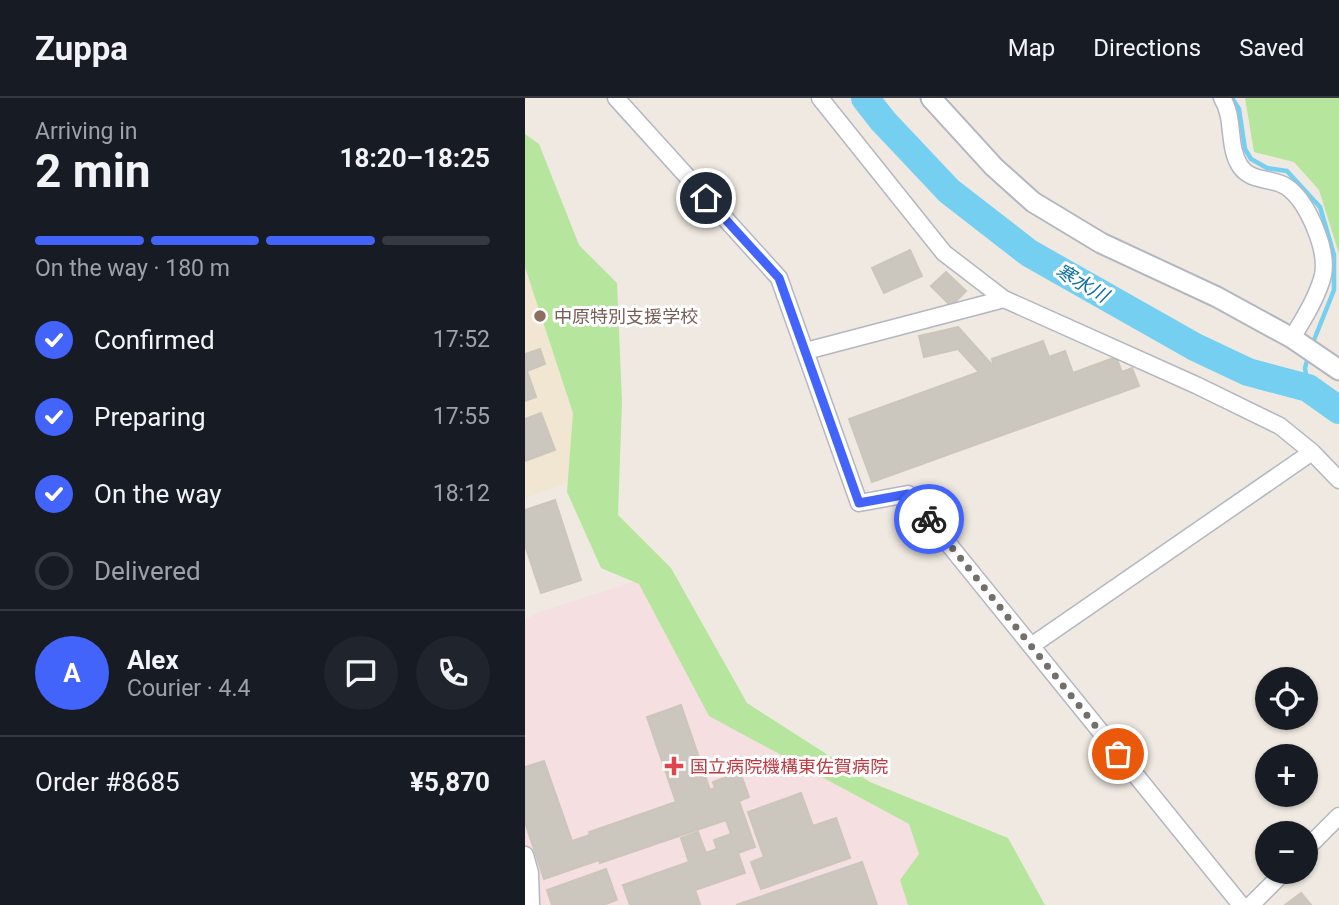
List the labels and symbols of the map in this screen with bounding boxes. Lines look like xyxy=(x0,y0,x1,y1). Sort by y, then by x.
pin xyxy=(676,168,736,228)
water label: 寒水川 xyxy=(1052,259,1114,308)
place label: 中原特別支援学校 xyxy=(554,306,698,327)
marker: 中原特別支援学校 xyxy=(532,308,548,324)
courier xyxy=(894,484,964,554)
pin xyxy=(1088,724,1148,784)
marker: 国立病院機構東佐賀病院 xyxy=(664,756,684,776)
place label: 国立病院機構東佐賀病院 xyxy=(690,756,888,777)

